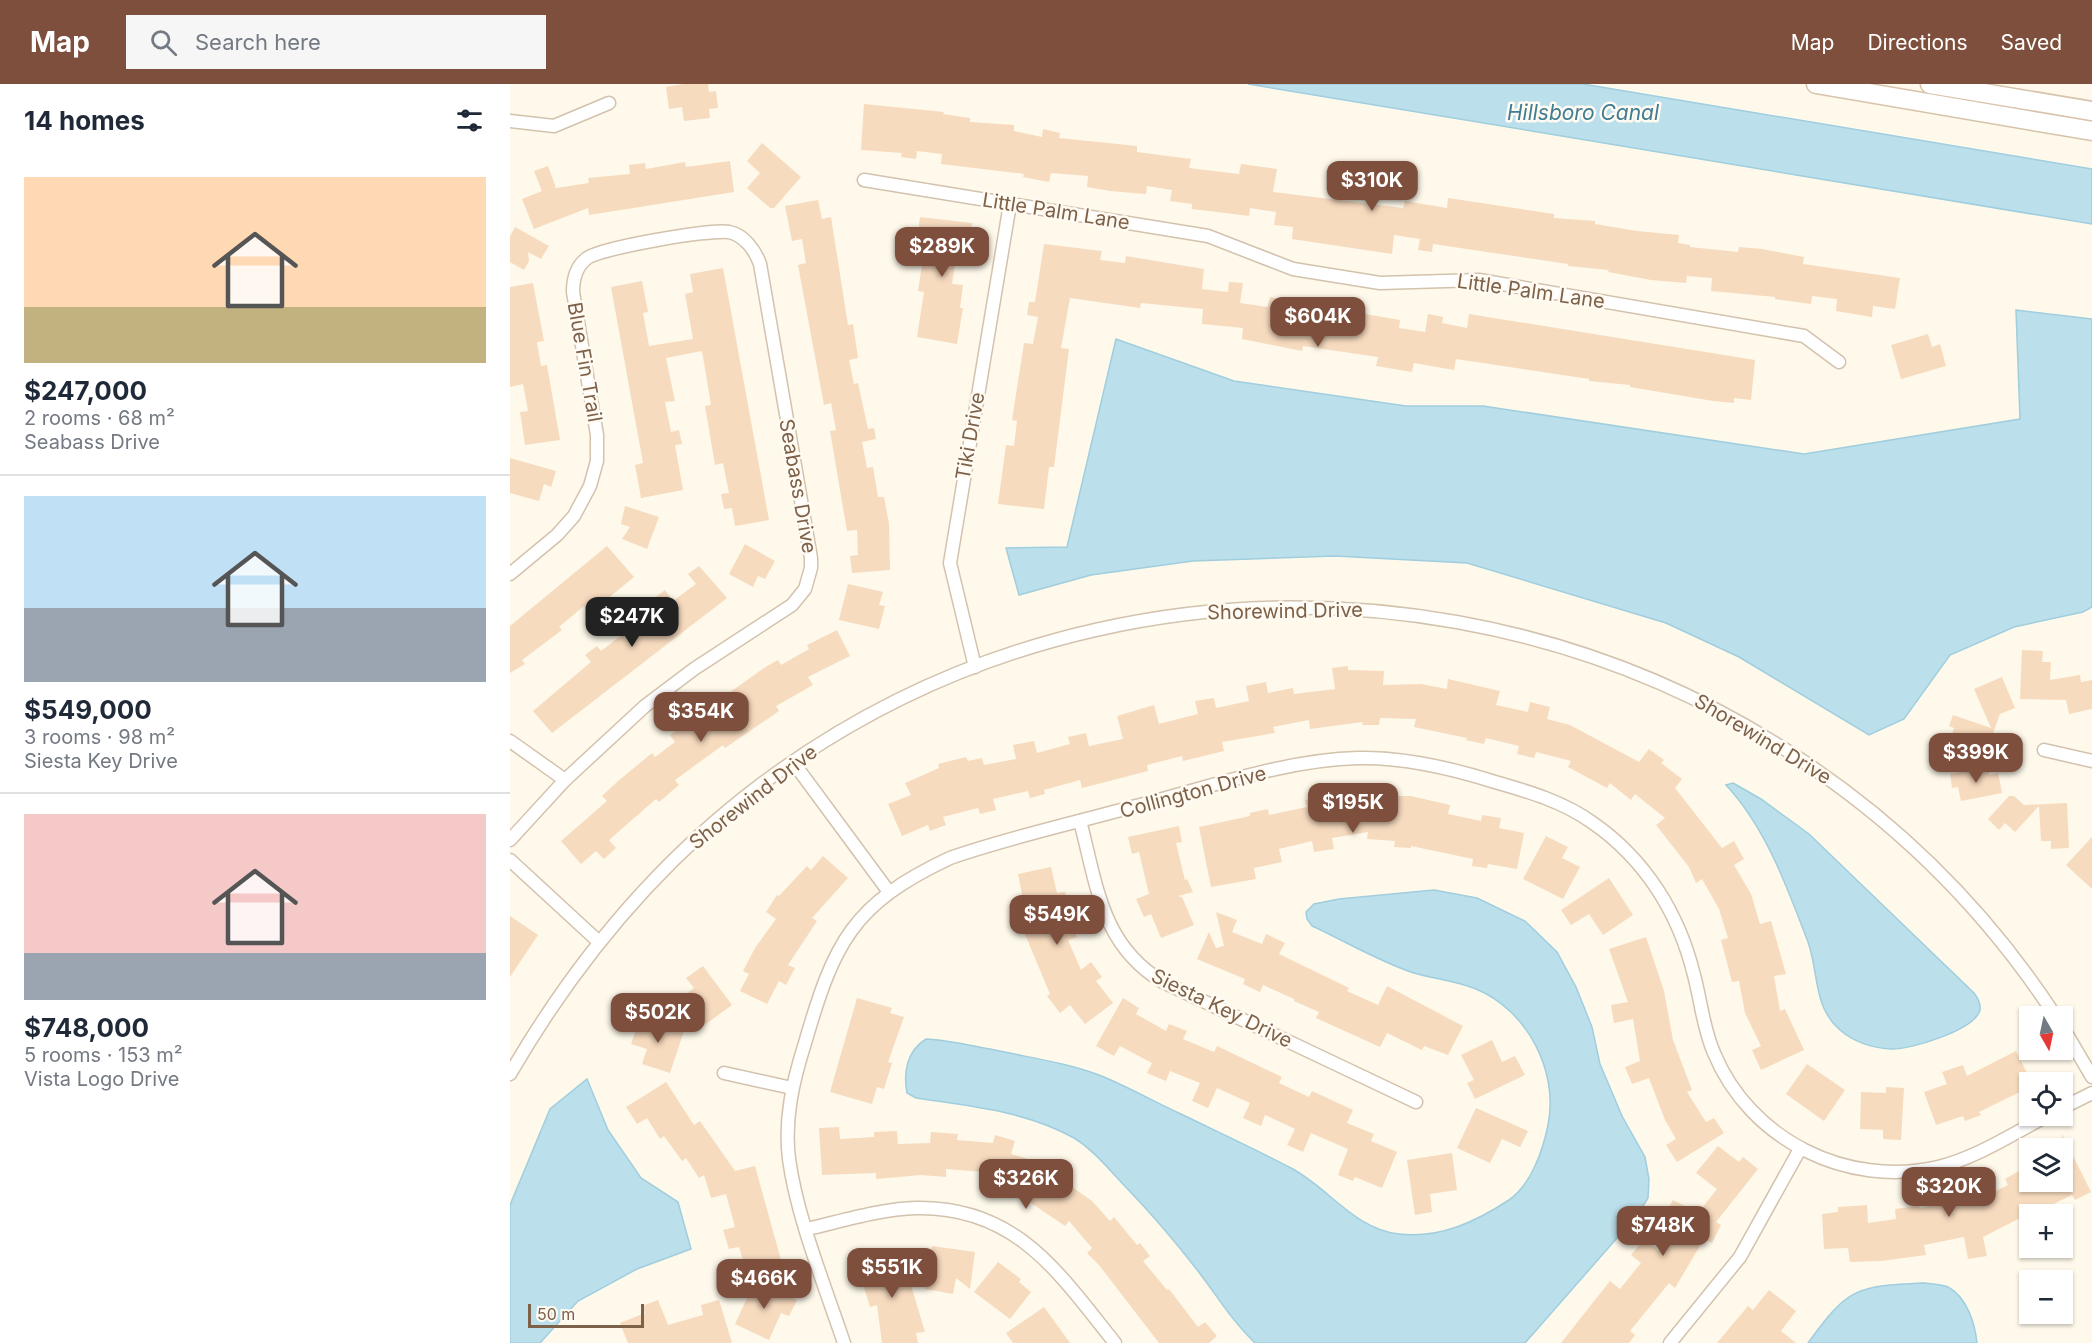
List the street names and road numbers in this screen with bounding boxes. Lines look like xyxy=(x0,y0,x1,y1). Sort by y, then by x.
street label: Little Palm Lane xyxy=(981,188,1131,234)
street label: Little Palm Lane xyxy=(1456,269,1606,313)
street label: Blue Fin Trail xyxy=(563,300,607,424)
street label: Tiki Drive xyxy=(950,390,990,482)
street label: Seabass Drive xyxy=(774,417,822,555)
street label: Shorewind Drive xyxy=(1207,598,1363,624)
street label: Shorewind Drive xyxy=(1690,689,1836,789)
street label: Shorewind Drive xyxy=(684,740,822,854)
street label: Collington Drive xyxy=(1117,761,1269,823)
street label: Siesta Key Drive xyxy=(1148,964,1296,1052)

